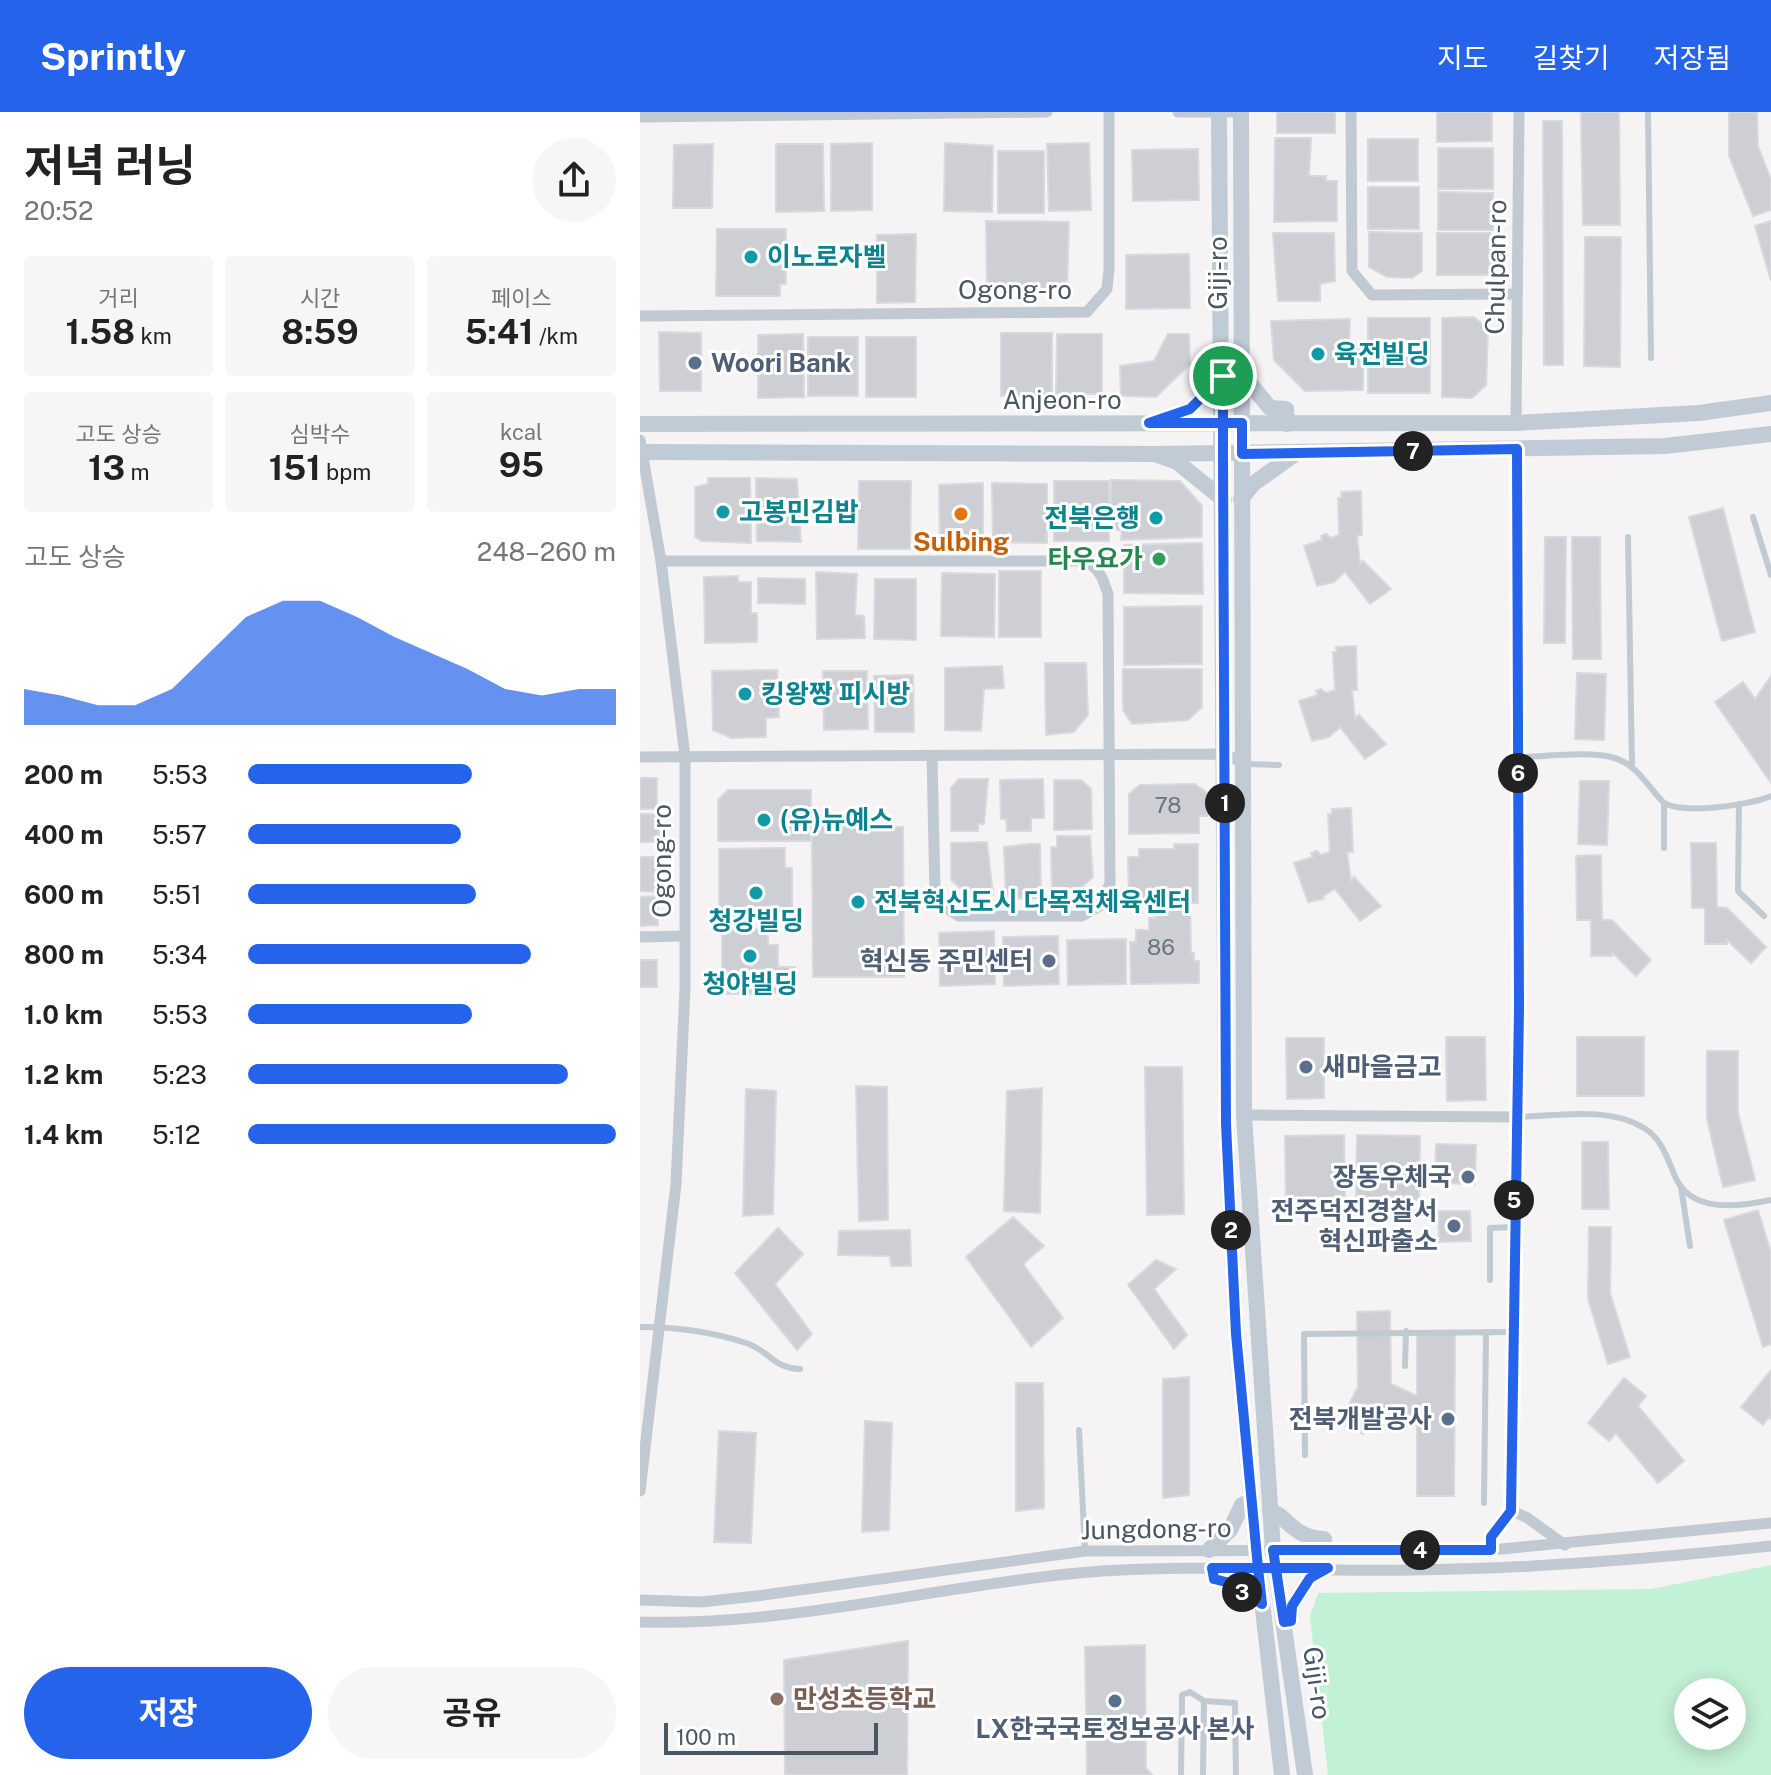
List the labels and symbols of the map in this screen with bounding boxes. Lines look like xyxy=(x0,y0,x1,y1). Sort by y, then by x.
street label: Chulpan-ro xyxy=(1479,199,1512,335)
street label: Giji-ro xyxy=(1202,236,1233,310)
place label: 이노로자벨 xyxy=(767,241,887,272)
marker: 이노로자벨 xyxy=(742,248,760,266)
street label: Ogong-ro xyxy=(958,274,1072,305)
place label: 육전빌딩 xyxy=(1334,338,1430,369)
pin xyxy=(1189,342,1257,410)
marker: 육전빌딩 xyxy=(1309,345,1327,363)
place label: Woori Bank xyxy=(711,347,851,378)
marker: Woori Bank xyxy=(686,354,704,372)
street label: Anjeon-ro xyxy=(1002,384,1122,415)
pin: 7 xyxy=(1393,431,1433,471)
place label: 고봉민김밥 xyxy=(739,496,859,527)
place label: 전북은행 xyxy=(1044,502,1140,533)
marker: 고봉민김밥 xyxy=(714,503,732,521)
marker: Sulbing xyxy=(952,505,970,523)
marker: 전북은행 xyxy=(1147,509,1165,527)
place label: Sulbing xyxy=(913,526,1009,557)
place label: 타우요가 xyxy=(1047,543,1143,574)
marker: 타우요가 xyxy=(1150,550,1168,568)
place label: 킹왕짱 피시방 xyxy=(761,678,910,709)
marker: 킹왕짱 피시방 xyxy=(736,685,754,703)
pin: 6 xyxy=(1498,753,1538,793)
pin: 1 xyxy=(1205,783,1245,823)
house number: 78 xyxy=(1154,792,1182,818)
street label: Ogong-ro xyxy=(646,804,677,918)
place label: (유)뉴예스 xyxy=(780,804,893,835)
marker: (유)뉴예스 xyxy=(755,811,773,829)
marker: 청강빌딩 xyxy=(747,884,765,902)
place label: 전북혁신도시 다목적체육센터 xyxy=(874,886,1191,917)
marker: 전북혁신도시 다목적체육센터 xyxy=(849,893,867,911)
place label: 청강빌딩 xyxy=(708,905,804,936)
house number: 86 xyxy=(1147,934,1175,960)
place label: 혁신동 주민센터 xyxy=(860,945,1033,976)
marker: 청야빌딩 xyxy=(741,947,759,965)
marker: 혁신동 주민센터 xyxy=(1040,952,1058,970)
place label: 청야빌딩 xyxy=(702,968,798,999)
place label: 새마을금고 xyxy=(1322,1051,1442,1082)
marker: 새마을금고 xyxy=(1297,1058,1315,1076)
place label: 장동우체국 xyxy=(1332,1161,1452,1192)
marker: 장동우체국 xyxy=(1459,1168,1477,1186)
pin: 5 xyxy=(1494,1180,1534,1220)
place label: 전주덕진경찰서 혁신파출소 xyxy=(1271,1195,1438,1256)
pin: 2 xyxy=(1211,1210,1251,1250)
marker: 전주덕진경찰서 혁신파출소 xyxy=(1445,1217,1463,1235)
place label: 전북개발공사 xyxy=(1288,1403,1432,1434)
marker: 전북개발공사 xyxy=(1439,1410,1457,1428)
street label: Jungdong-ro xyxy=(1080,1512,1232,1545)
pin: 4 xyxy=(1400,1530,1440,1570)
pin: 3 xyxy=(1222,1572,1262,1612)
street label: Giji-ro xyxy=(1297,1644,1338,1721)
place label: 만성초등학교 xyxy=(793,1683,937,1714)
marker: 만성초등학교 xyxy=(768,1690,786,1708)
marker: LX한국국토정보공사 본사 xyxy=(1106,1692,1124,1710)
place label: LX한국국토정보공사 본사 xyxy=(975,1713,1255,1744)
scale bar xyxy=(664,1719,878,1755)

